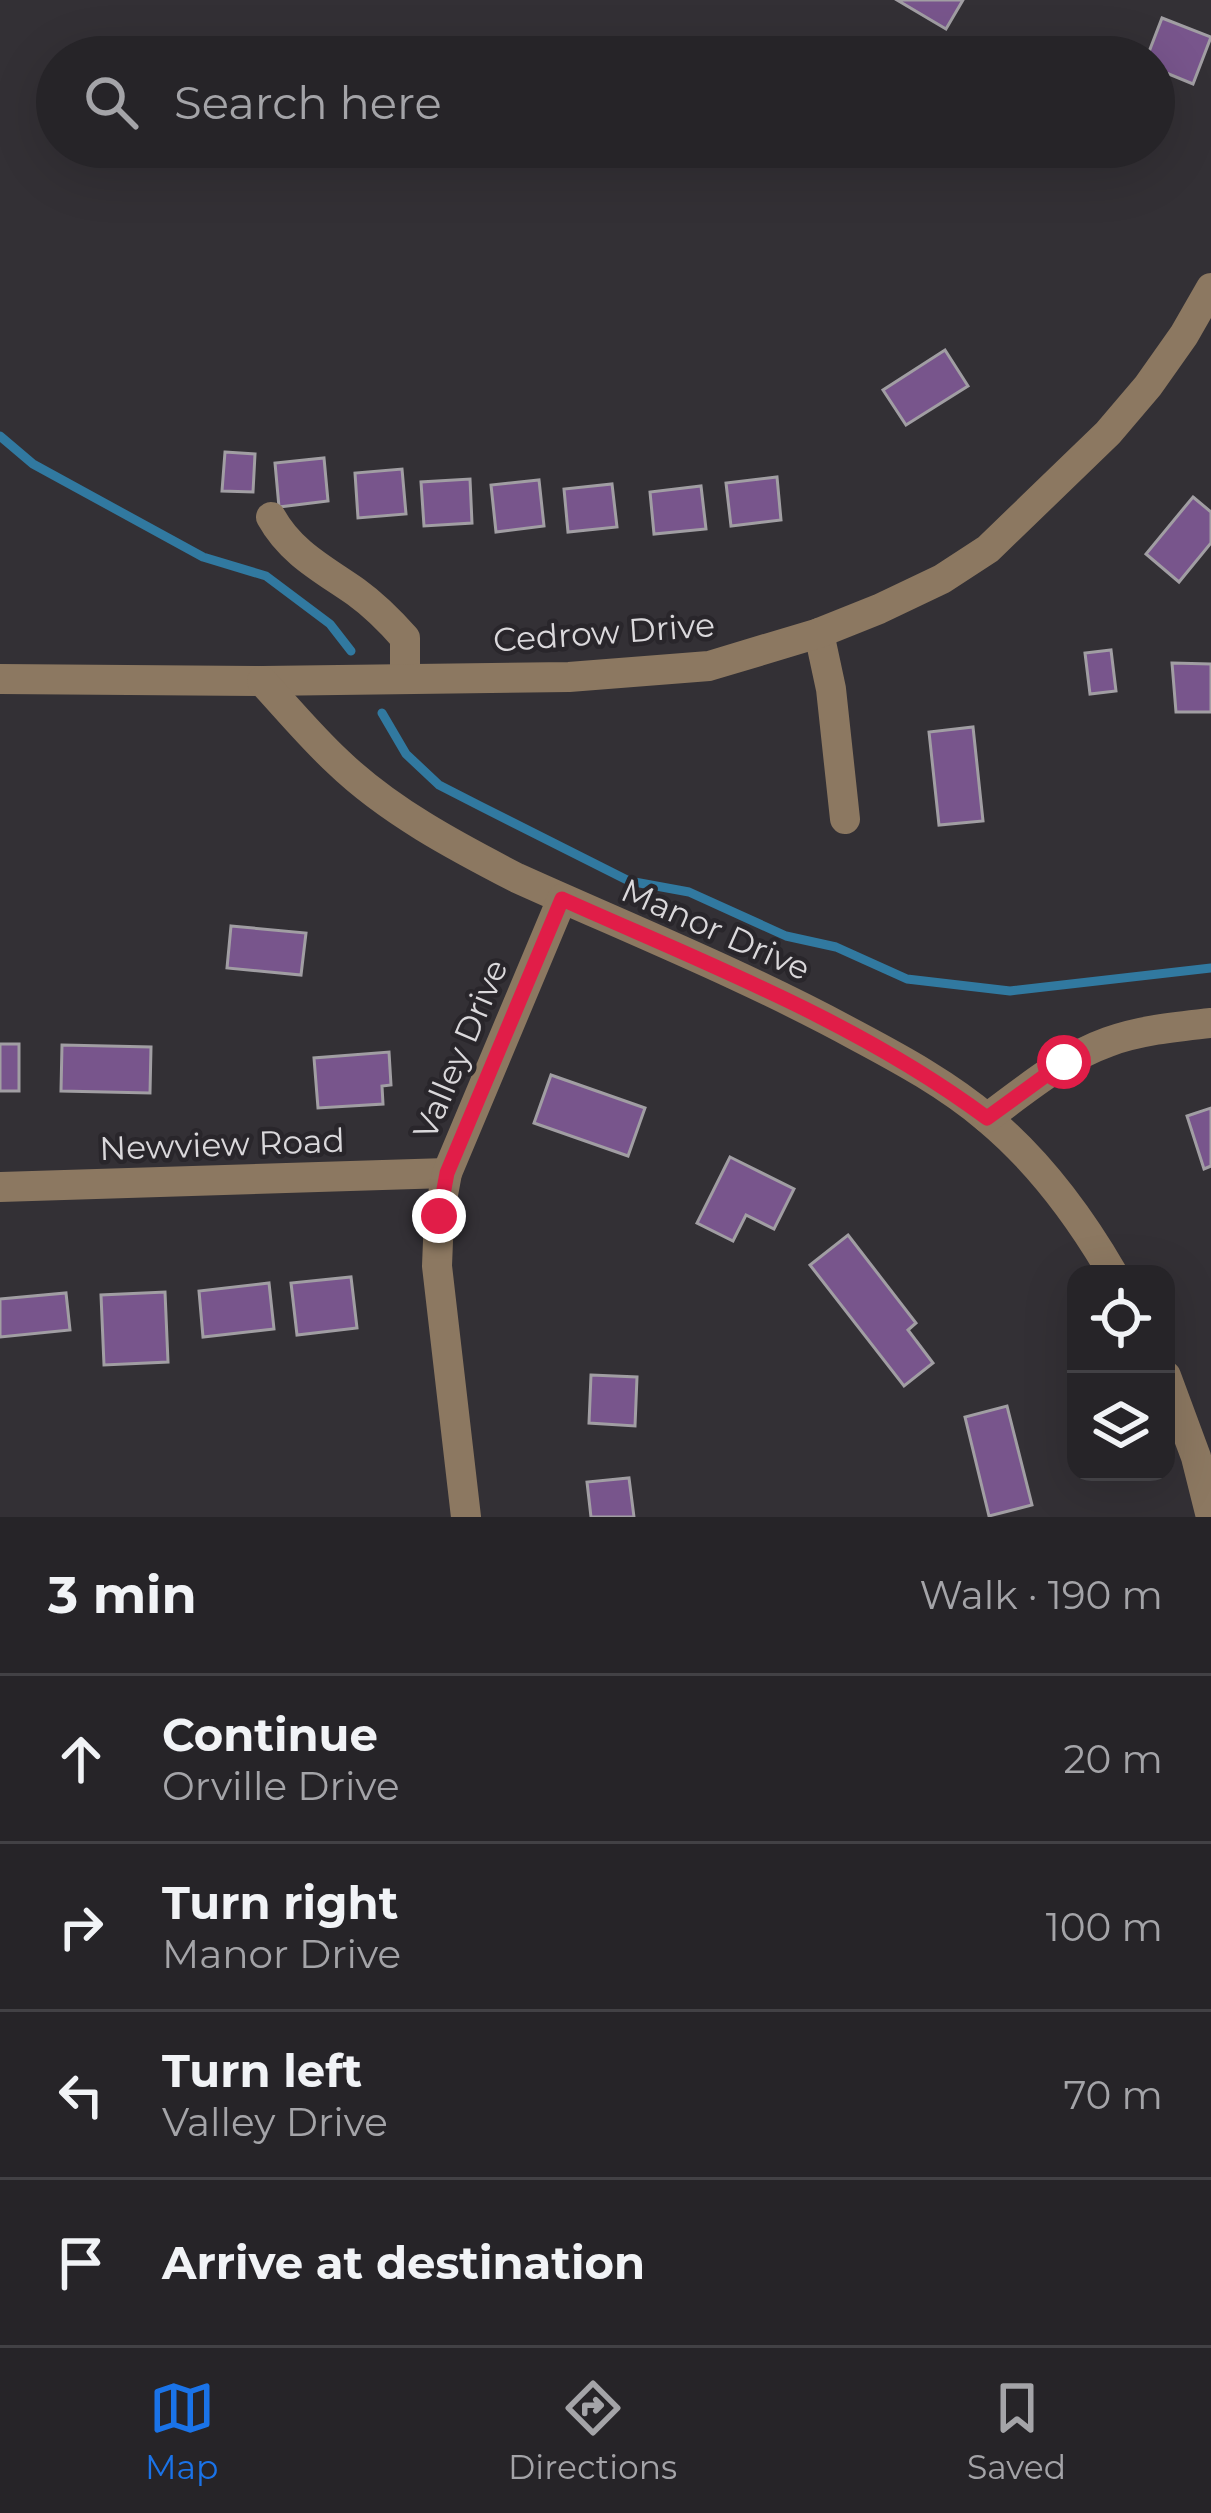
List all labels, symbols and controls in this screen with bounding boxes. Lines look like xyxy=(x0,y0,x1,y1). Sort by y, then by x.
search box xyxy=(36,36,1175,168)
icon: search xyxy=(78,69,144,135)
text: Search here xyxy=(174,75,442,130)
street label: Cedrow Drive xyxy=(492,604,716,660)
street label: Manor Drive xyxy=(615,870,817,988)
street label: Valley Drive xyxy=(404,953,516,1145)
route start xyxy=(1037,1035,1091,1089)
street label: Newview Road xyxy=(99,1120,345,1168)
route end xyxy=(412,1189,466,1243)
map controls xyxy=(1067,1265,1175,1481)
button: locate xyxy=(1067,1265,1175,1373)
button: layers xyxy=(1067,1373,1175,1481)
text: 3 min xyxy=(48,1564,197,1626)
text: Walk · 190 m xyxy=(919,1571,1163,1619)
text: Continue xyxy=(162,1707,378,1762)
icon: ahead xyxy=(48,1726,114,1792)
text: 20 m xyxy=(1064,1735,1163,1783)
text: Orville Drive xyxy=(162,1762,399,1810)
text: Turn right xyxy=(162,1875,398,1930)
icon: right xyxy=(48,1894,114,1960)
text: 100 m xyxy=(1046,1903,1163,1951)
text: Manor Drive xyxy=(162,1930,401,1978)
text: Turn left xyxy=(162,2043,362,2098)
icon: left xyxy=(48,2062,114,2128)
text: 70 m xyxy=(1063,2071,1163,2119)
text: Valley Drive xyxy=(162,2098,388,2146)
icon: arrive xyxy=(48,2230,114,2296)
text: Arrive at destination xyxy=(162,2235,645,2290)
tab: Map xyxy=(145,2375,218,2487)
tab: Directions xyxy=(508,2375,677,2487)
tab: Saved xyxy=(967,2375,1066,2487)

